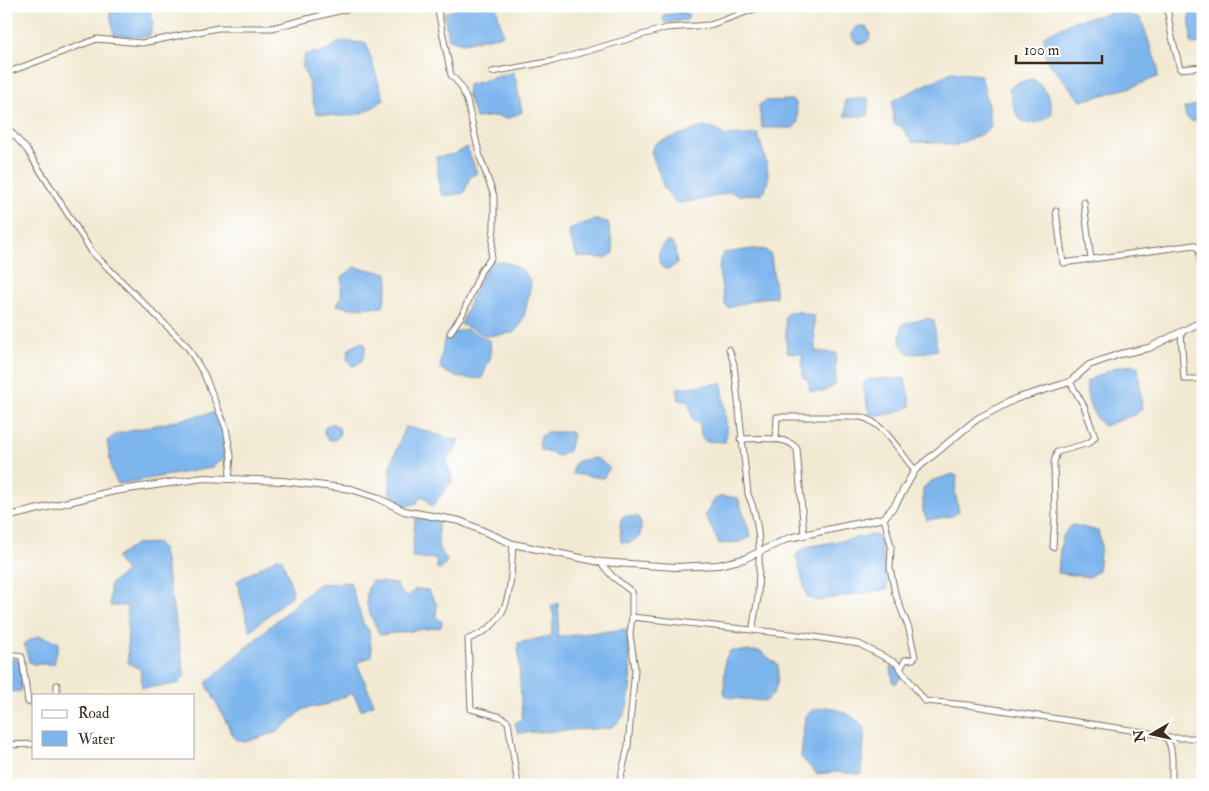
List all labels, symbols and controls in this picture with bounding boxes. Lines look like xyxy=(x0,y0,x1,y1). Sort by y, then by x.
scale bar xyxy=(1016,32,1103,64)
text: 100 m xyxy=(1024,41,1060,60)
legend xyxy=(32,694,195,758)
text: Road xyxy=(78,704,110,723)
north arrow xyxy=(1126,708,1176,758)
text: N xyxy=(1130,728,1149,744)
text: Water xyxy=(77,730,115,749)

